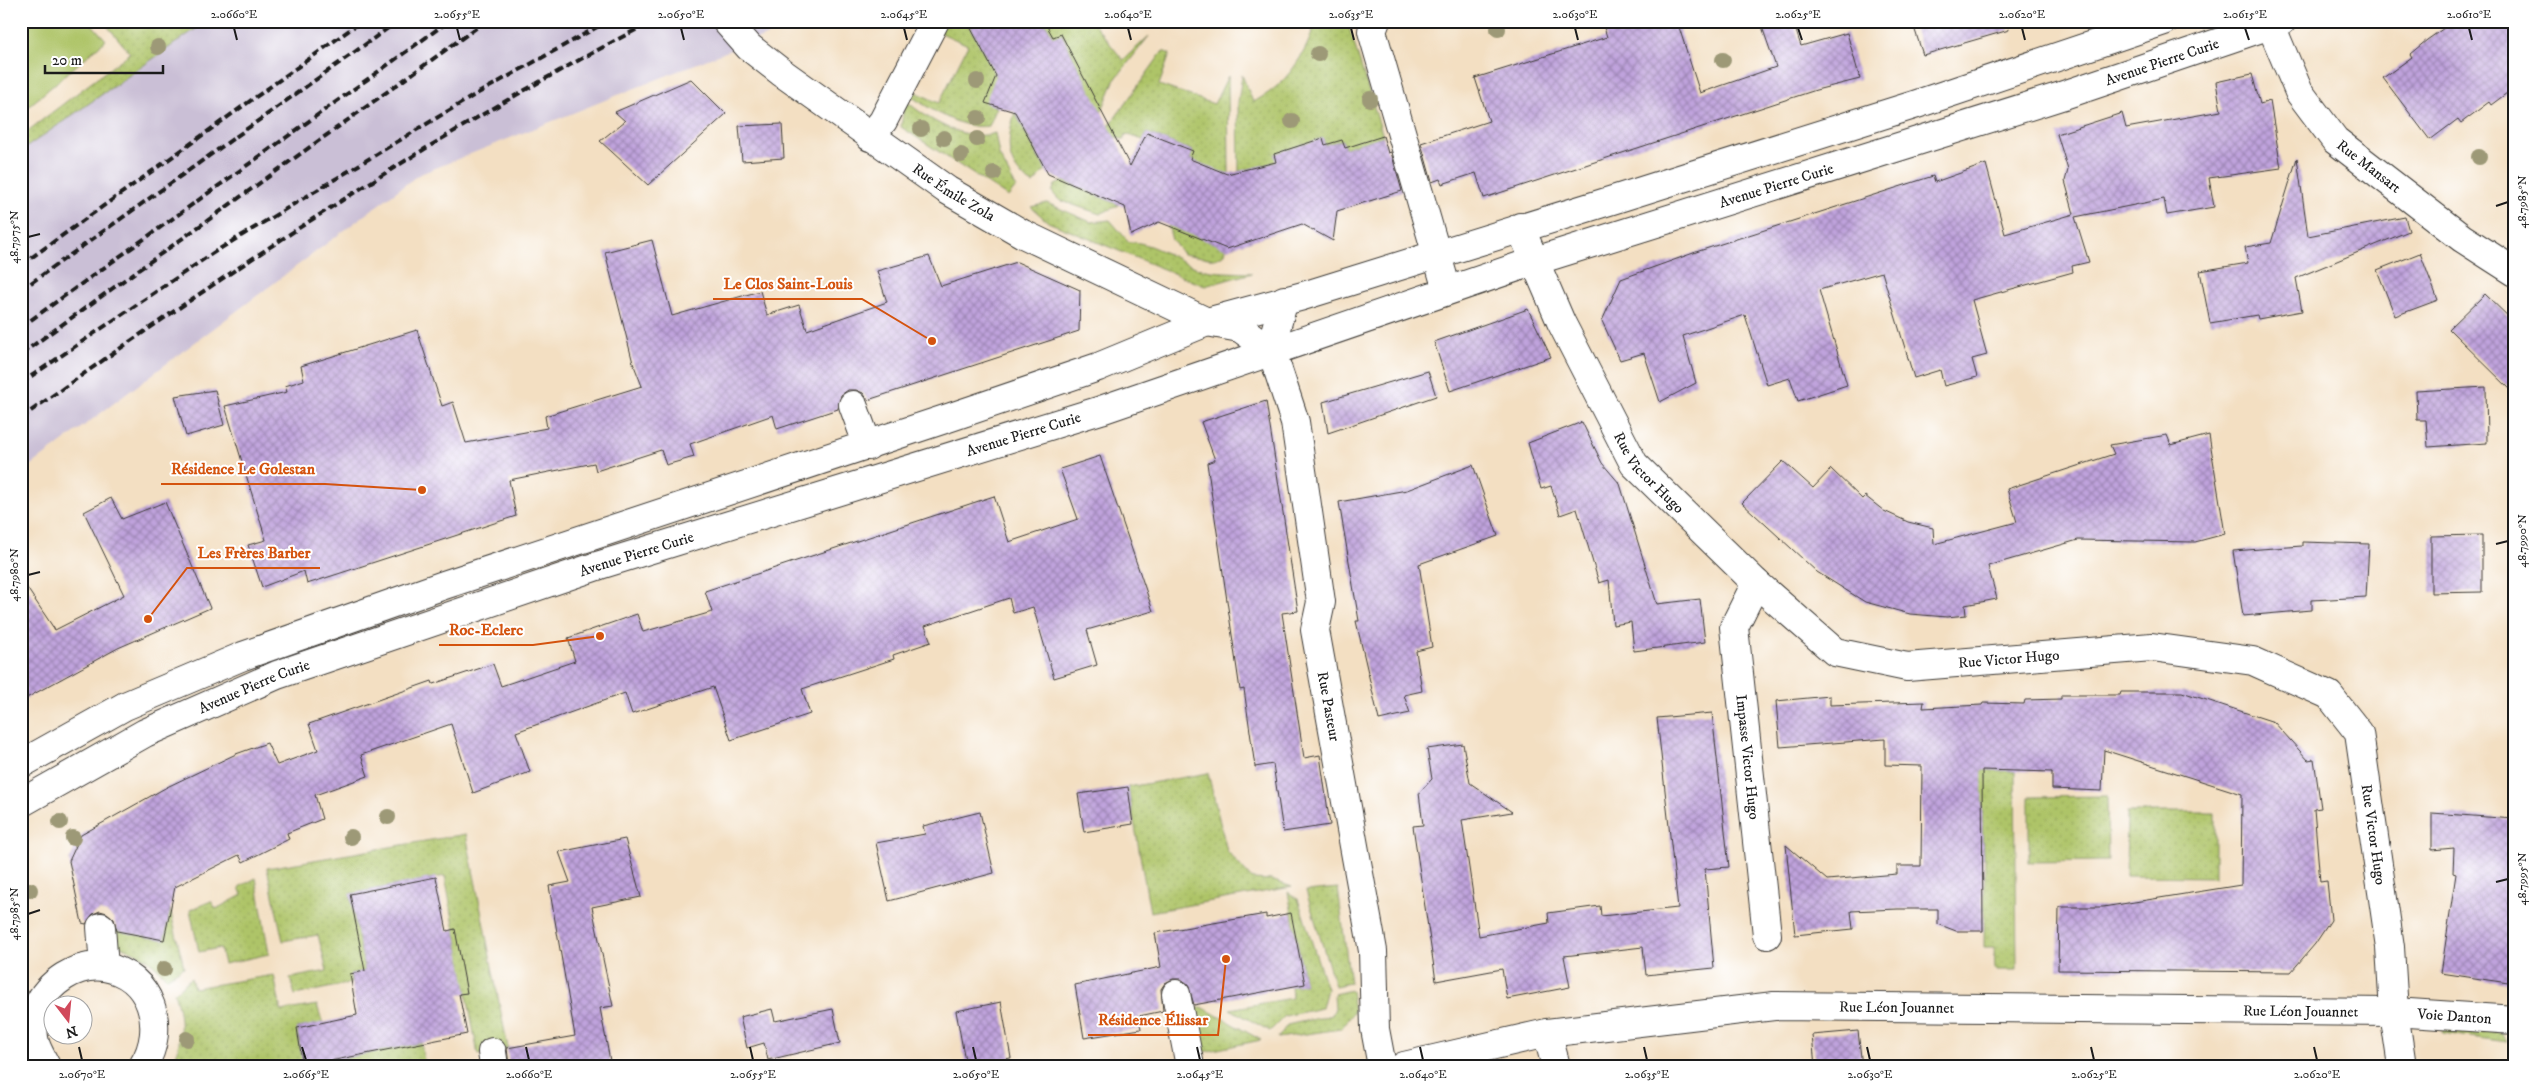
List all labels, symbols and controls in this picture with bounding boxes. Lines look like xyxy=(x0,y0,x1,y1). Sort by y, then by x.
text: 2.0660°E xyxy=(211,7,258,22)
text: 2.0655°E xyxy=(434,7,480,22)
text: 2.0650°E xyxy=(658,7,705,22)
text: 2.0645°E xyxy=(881,7,928,22)
text: 2.0640°E xyxy=(1104,7,1152,22)
text: 2.0635°E xyxy=(1329,7,1374,22)
text: 2.0630°E xyxy=(1553,7,1598,22)
text: 2.0625°E xyxy=(1775,7,1821,22)
text: 2.0620°E xyxy=(1999,7,2046,22)
text: 2.0615°E xyxy=(2223,7,2268,22)
text: 2.0610°E xyxy=(2447,7,2492,22)
street label: Avenue Pierre Curie xyxy=(2103,34,2221,90)
scale bar xyxy=(45,42,162,74)
text: 20 m xyxy=(52,51,82,70)
street label: Rue Mansart xyxy=(2333,135,2405,197)
street label: Avenue Pierre Curie xyxy=(1717,158,1836,212)
street label: Rue Émile Zola xyxy=(909,159,999,226)
text: 48.7985°N xyxy=(2515,175,2530,229)
text: 48.7975°N xyxy=(7,210,22,264)
callout: Le Clos Saint-Louis xyxy=(713,268,862,299)
text: Le Clos Saint-Louis xyxy=(723,274,853,294)
street label: Avenue Pierre Curie xyxy=(964,407,1083,461)
street label: Rue Victor Hugo xyxy=(1610,429,1688,517)
callout: Résidence Le Golestan xyxy=(161,453,325,484)
text: Résidence Le Golestan xyxy=(171,459,316,479)
text: 48.7990°N xyxy=(2515,514,2530,568)
street label: Avenue Pierre Curie xyxy=(577,527,696,581)
callout: Les Frères Barber xyxy=(187,537,320,568)
text: Les Frères Barber xyxy=(198,543,311,563)
text: 48.7980°N xyxy=(7,548,22,602)
callout: Roc-Eclerc xyxy=(439,614,533,645)
text: Roc-Eclerc xyxy=(449,620,523,640)
street label: Rue Victor Hugo xyxy=(1957,645,2060,672)
street label: Avenue Pierre Curie xyxy=(195,655,312,718)
street label: Rue Pasteur xyxy=(1313,670,1345,743)
street label: Impasse Victor Hugo xyxy=(1732,694,1764,821)
street label: Rue Victor Hugo xyxy=(2357,783,2390,886)
text: 48.7995°N xyxy=(2515,852,2530,906)
text: 48.7985°N xyxy=(7,887,22,941)
north arrow xyxy=(42,994,92,1044)
street label: Rue Léon Jouannet xyxy=(1839,997,1955,1017)
street label: Rue Léon Jouannet xyxy=(2243,1001,2359,1021)
callout: Résidence Élissar xyxy=(1088,1004,1218,1035)
street label: Voie Danton xyxy=(2416,1004,2492,1028)
text: Résidence Élissar xyxy=(1098,1010,1209,1030)
text: N xyxy=(63,1021,79,1042)
text: 2.0670°E xyxy=(59,1067,106,1082)
text: 2.0665°E xyxy=(283,1067,330,1082)
text: 2.0660°E xyxy=(506,1067,553,1082)
text: 2.0655°E xyxy=(730,1067,776,1082)
text: 2.0650°E xyxy=(953,1067,1000,1082)
text: 2.0645°E xyxy=(1177,1067,1224,1082)
text: 2.0640°E xyxy=(1399,1067,1447,1082)
text: 2.0635°E xyxy=(1625,1067,1670,1082)
text: 2.0630°E xyxy=(1848,1067,1893,1082)
text: 2.0625°E xyxy=(2071,1067,2117,1082)
text: 2.0620°E xyxy=(2294,1067,2341,1082)

